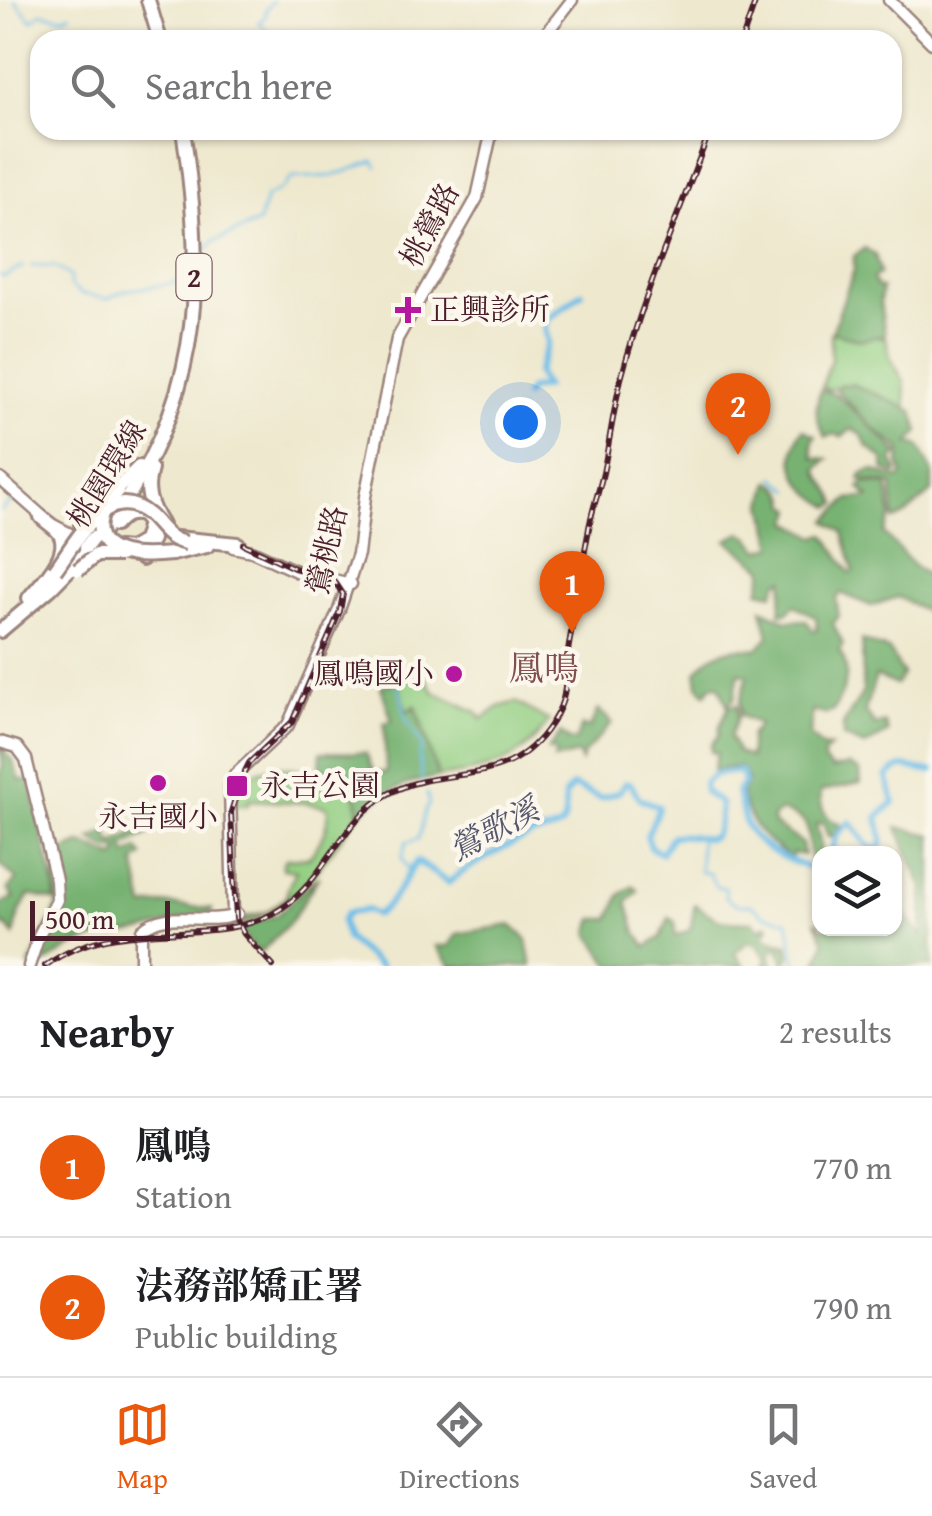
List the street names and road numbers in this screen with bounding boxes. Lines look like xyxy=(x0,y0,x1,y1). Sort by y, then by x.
street label: 桃鶯路 xyxy=(389,174,470,275)
road number: 2 xyxy=(176,254,212,300)
street label: 桃園環線 xyxy=(56,411,157,536)
street label: 鶯桃路 xyxy=(294,501,358,599)

